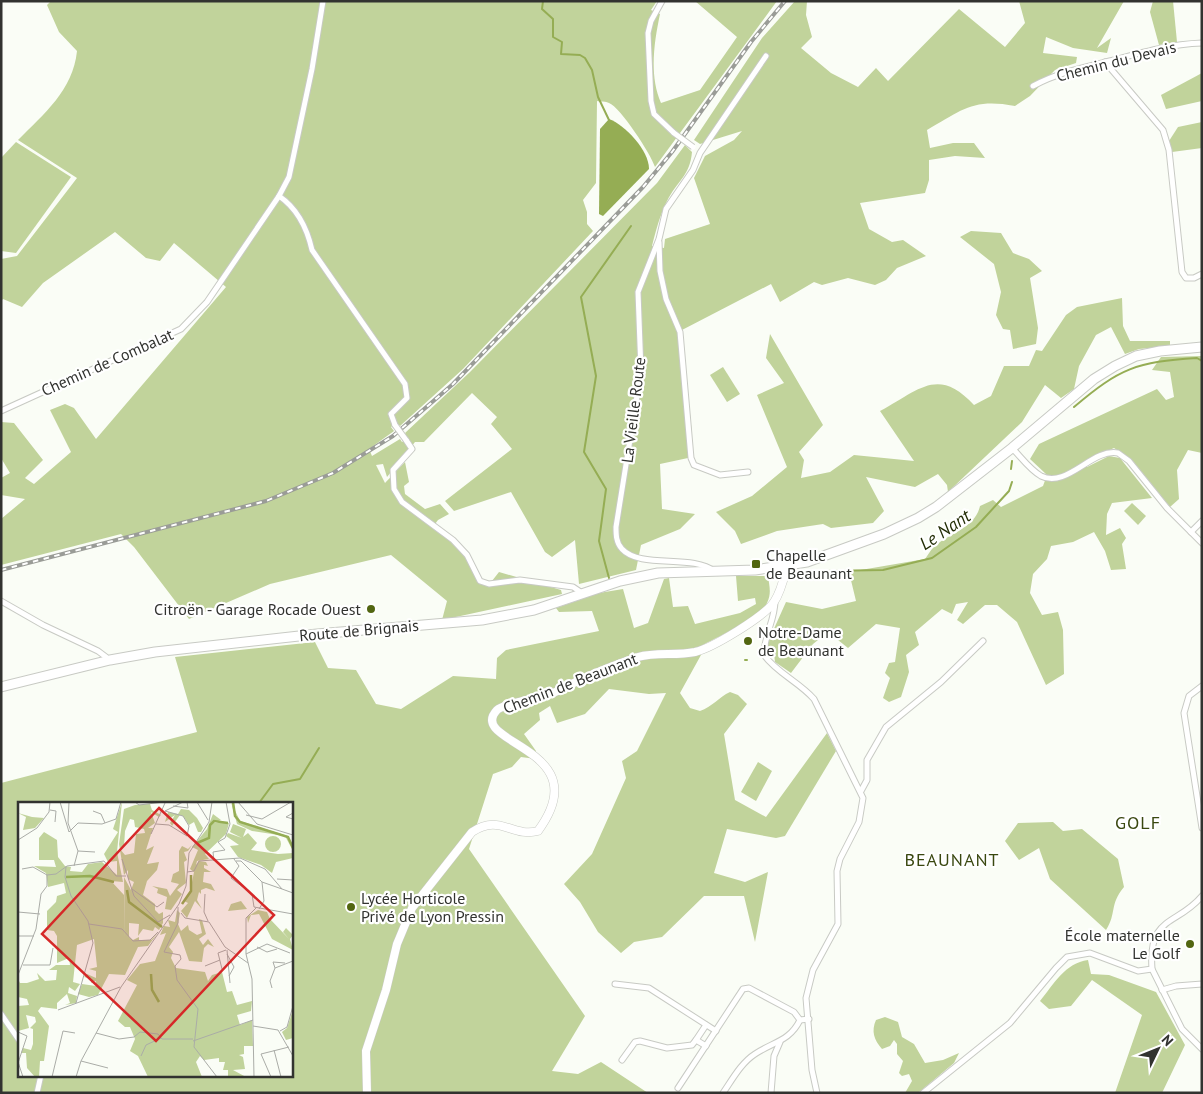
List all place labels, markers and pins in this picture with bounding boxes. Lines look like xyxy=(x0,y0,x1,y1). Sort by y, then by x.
place label: Chapelle de Beaunant xyxy=(766,545,852,583)
marker: Chapelle de Beaunant xyxy=(750,558,762,570)
place label: Citroën - Garage Rocade Ouest xyxy=(154,599,362,619)
marker: Citroën - Garage Rocade Ouest xyxy=(365,603,377,615)
place label: Notre-Dame de Beaunant xyxy=(758,622,844,660)
marker: Notre-Dame de Beaunant xyxy=(742,635,754,647)
place label: Lycée Horticole Privé de Lyon Pressin xyxy=(361,888,504,926)
marker: Lycée Horticole Privé de Lyon Pressin xyxy=(345,901,357,913)
place label: École maternelle Le Golf xyxy=(1065,925,1181,963)
marker: École maternelle Le Golf xyxy=(1184,938,1196,950)

